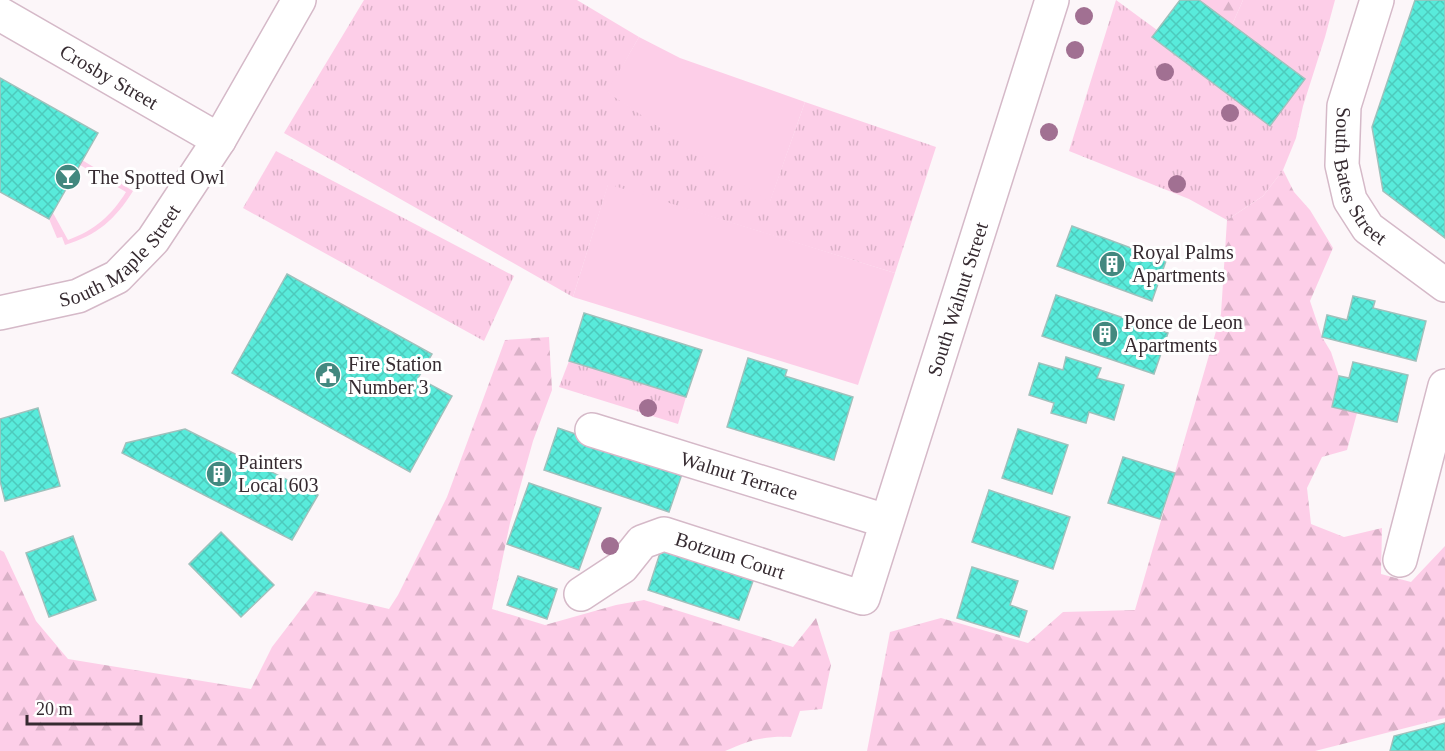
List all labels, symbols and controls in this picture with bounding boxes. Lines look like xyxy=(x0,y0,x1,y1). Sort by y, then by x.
street label: Crosby Street xyxy=(56,40,163,114)
street label: South Bates Street xyxy=(1330,107,1392,249)
bar icon: The Spotted Owl xyxy=(53,162,83,192)
place label: The Spotted Owl xyxy=(88,166,225,189)
street label: South Maple Street xyxy=(57,200,185,311)
street label: South Walnut Street xyxy=(923,219,992,379)
place label: Royal Palms Apartments xyxy=(1132,241,1234,287)
building icon: Royal Palms Apartments xyxy=(1097,249,1127,279)
place label: Ponce de Leon Apartments xyxy=(1124,311,1243,357)
building icon: Ponce de Leon Apartments xyxy=(1090,319,1120,349)
place label: Fire Station Number 3 xyxy=(348,353,442,398)
public building icon: Fire Station Number 3 xyxy=(313,360,343,390)
street label: Walnut Terrace xyxy=(678,447,801,504)
place label: Painters Local 603 xyxy=(238,451,319,496)
building icon: Painters Local 603 xyxy=(204,459,234,489)
street label: Botzum Court xyxy=(673,527,788,583)
scale bar xyxy=(27,688,141,726)
text: 20 m xyxy=(36,699,73,719)

